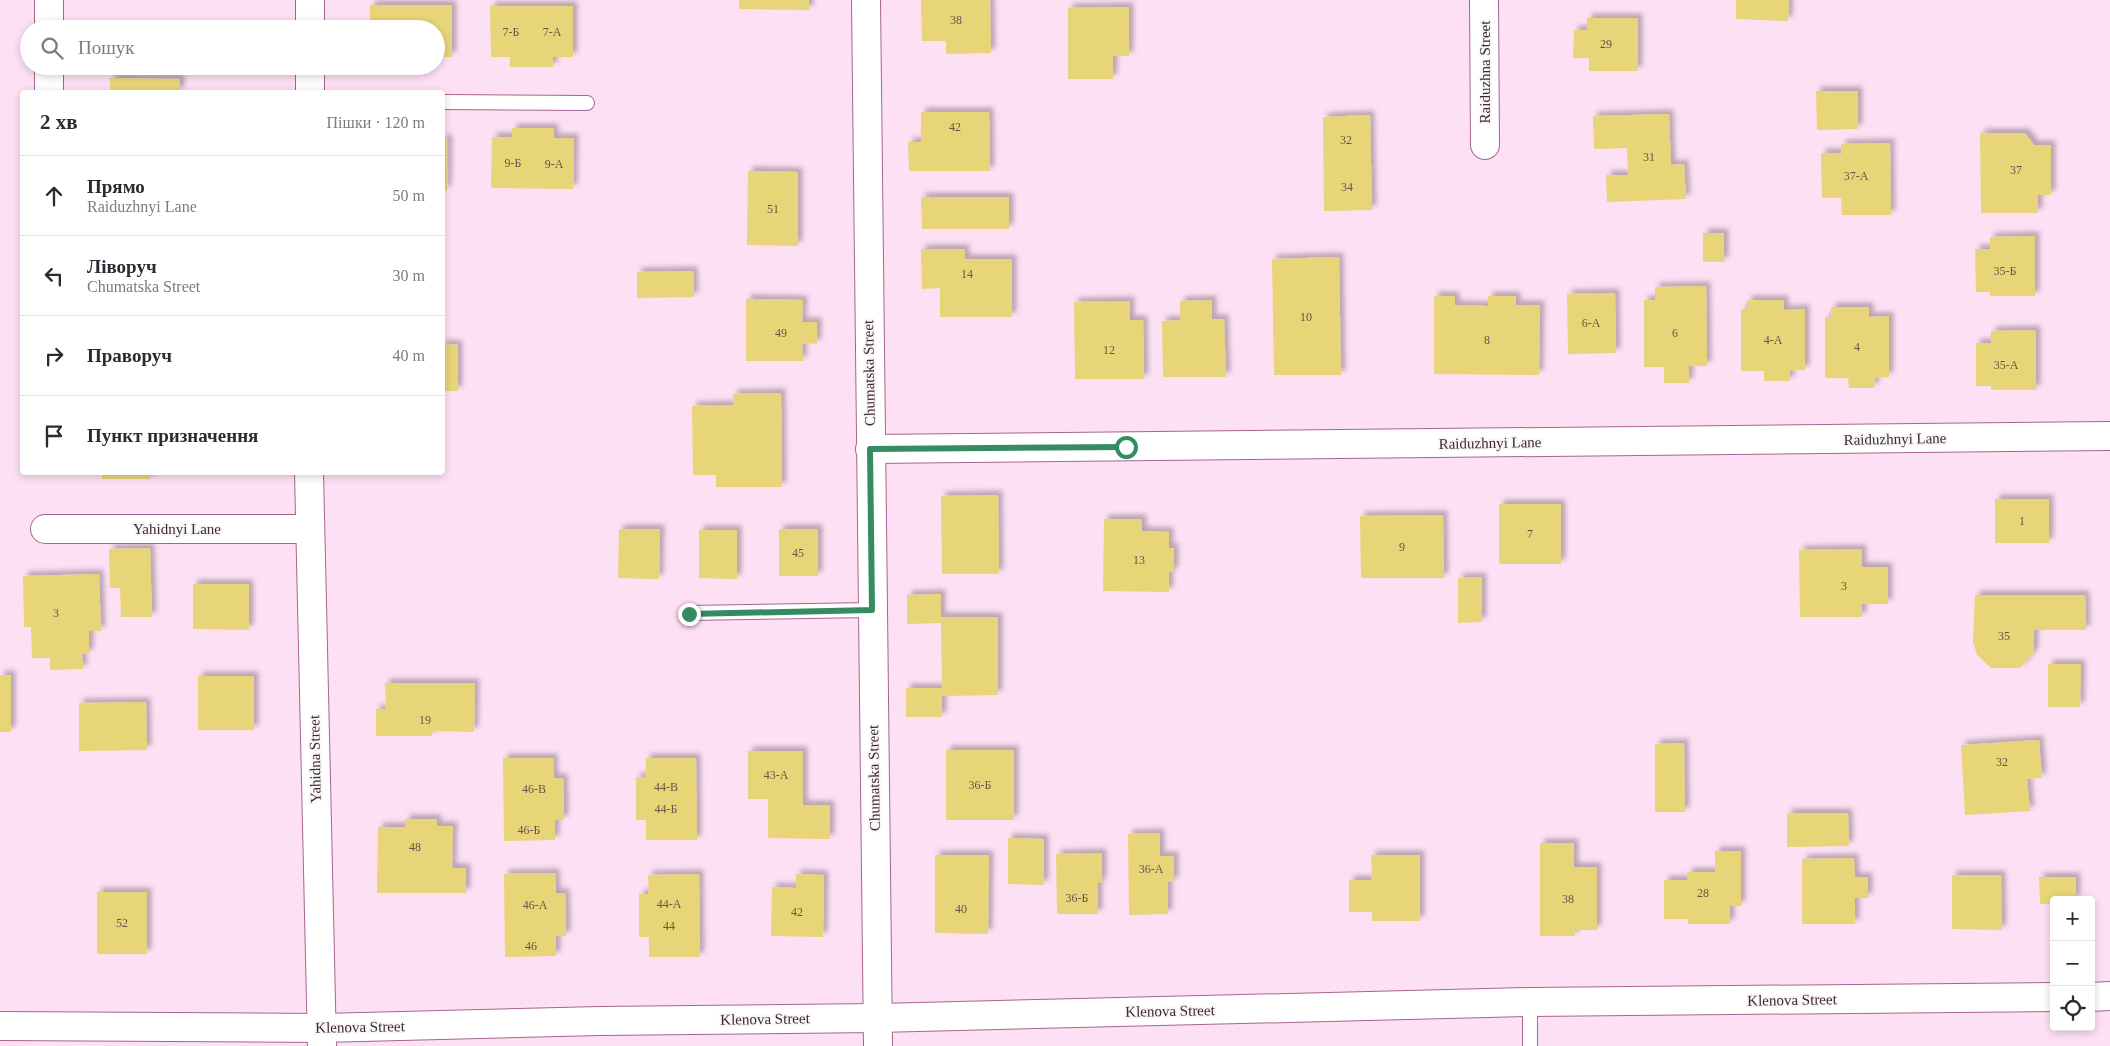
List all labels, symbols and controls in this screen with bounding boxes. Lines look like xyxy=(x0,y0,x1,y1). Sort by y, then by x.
house number: 38 xyxy=(950,13,962,27)
search box xyxy=(20,20,445,75)
street label: Raiduzhna Street xyxy=(1477,20,1493,123)
house number: 7-Б xyxy=(503,25,520,39)
house number: 7-А xyxy=(543,25,562,39)
icon: search xyxy=(38,34,66,62)
text: Пошук xyxy=(78,37,135,58)
house number: 29 xyxy=(1600,37,1612,51)
text: 2 хв xyxy=(40,110,78,134)
text: Пішки · 120 m xyxy=(327,114,425,131)
house number: 42 xyxy=(949,120,961,134)
house number: 32 xyxy=(1340,133,1352,147)
house number: 31 xyxy=(1643,150,1655,164)
house number: 9-Б xyxy=(505,156,522,170)
house number: 9-А xyxy=(545,157,564,171)
house number: 37 xyxy=(2010,163,2022,177)
house number: 37-А xyxy=(1844,169,1869,183)
text: Прямо xyxy=(87,176,145,197)
house number: 34 xyxy=(1341,180,1353,194)
icon: ahead xyxy=(40,182,68,210)
text: 50 m xyxy=(393,187,425,204)
text: Raiduzhnyi Lane xyxy=(87,198,197,215)
house number: 51 xyxy=(767,202,779,216)
text: Ліворуч xyxy=(87,256,157,277)
icon: left xyxy=(40,262,68,290)
house number: 35-Б xyxy=(1994,264,2017,278)
text: 30 m xyxy=(393,267,425,284)
house number: 14 xyxy=(961,267,973,281)
text: Chumatska Street xyxy=(87,278,200,295)
house number: 10 xyxy=(1300,310,1312,324)
house number: 6-А xyxy=(1582,316,1601,330)
street label: Chumatska Street xyxy=(860,319,878,426)
house number: 49 xyxy=(775,326,787,340)
house number: 6 xyxy=(1672,326,1678,340)
house number: 8 xyxy=(1484,333,1490,347)
house number: 4-А xyxy=(1764,333,1783,347)
house number: 4 xyxy=(1854,340,1860,354)
icon: right xyxy=(40,342,68,370)
house number: 12 xyxy=(1103,343,1115,357)
text: Праворуч xyxy=(87,345,172,366)
text: 40 m xyxy=(393,347,425,364)
house number: 35-А xyxy=(1994,358,2019,372)
icon: arrive xyxy=(40,422,68,450)
text: Пункт призначення xyxy=(87,425,258,446)
street label: Raiduzhnyi Lane xyxy=(1843,430,1947,448)
street label: Raiduzhnyi Lane xyxy=(1438,434,1542,452)
route start xyxy=(1115,436,1138,459)
house number: 1 xyxy=(2019,514,2025,528)
street label: Yahidnyi Lane xyxy=(133,521,221,537)
house number: 7 xyxy=(1527,527,1533,541)
house number: 9 xyxy=(1399,540,1405,554)
house number: 45 xyxy=(792,546,804,560)
house number: 13 xyxy=(1133,553,1145,567)
house number: 3 xyxy=(1841,579,1847,593)
route end xyxy=(678,603,701,626)
house number: 3 xyxy=(53,606,59,620)
house number: 35 xyxy=(1998,629,2010,643)
house number: 19 xyxy=(419,713,431,727)
street label: Yahidna Street xyxy=(306,714,324,803)
street label: Chumatska Street xyxy=(865,724,883,831)
house number: 32 xyxy=(1996,755,2008,769)
house number: 43-А xyxy=(764,768,789,782)
house number: 36-Б xyxy=(969,778,992,792)
house number: 44-В xyxy=(654,780,678,794)
house number: 46-В xyxy=(522,782,546,796)
house number: 44-Б xyxy=(655,802,678,816)
house number: 46-Б xyxy=(518,823,541,837)
house number: 48 xyxy=(409,840,421,854)
house number: 36-А xyxy=(1139,862,1164,876)
house number: 28 xyxy=(1697,886,1709,900)
house number: 36-Б xyxy=(1066,891,1089,905)
house number: 38 xyxy=(1562,892,1574,906)
map controls xyxy=(2050,896,2095,1031)
button: + xyxy=(2050,896,2095,941)
house number: 44-А xyxy=(657,897,682,911)
house number: 46-А xyxy=(523,898,548,912)
house number: 40 xyxy=(955,902,967,916)
house number: 42 xyxy=(791,905,803,919)
house number: 52 xyxy=(116,916,128,930)
house number: 44 xyxy=(663,919,675,933)
house number: 46 xyxy=(525,939,537,953)
button: − xyxy=(2050,941,2095,986)
button: locate xyxy=(2050,986,2095,1031)
street label: Klenova Street xyxy=(1747,991,1838,1009)
street label: Klenova Street xyxy=(1125,1002,1216,1020)
street label: Klenova Street xyxy=(720,1010,811,1028)
street label: Klenova Street xyxy=(315,1018,406,1036)

